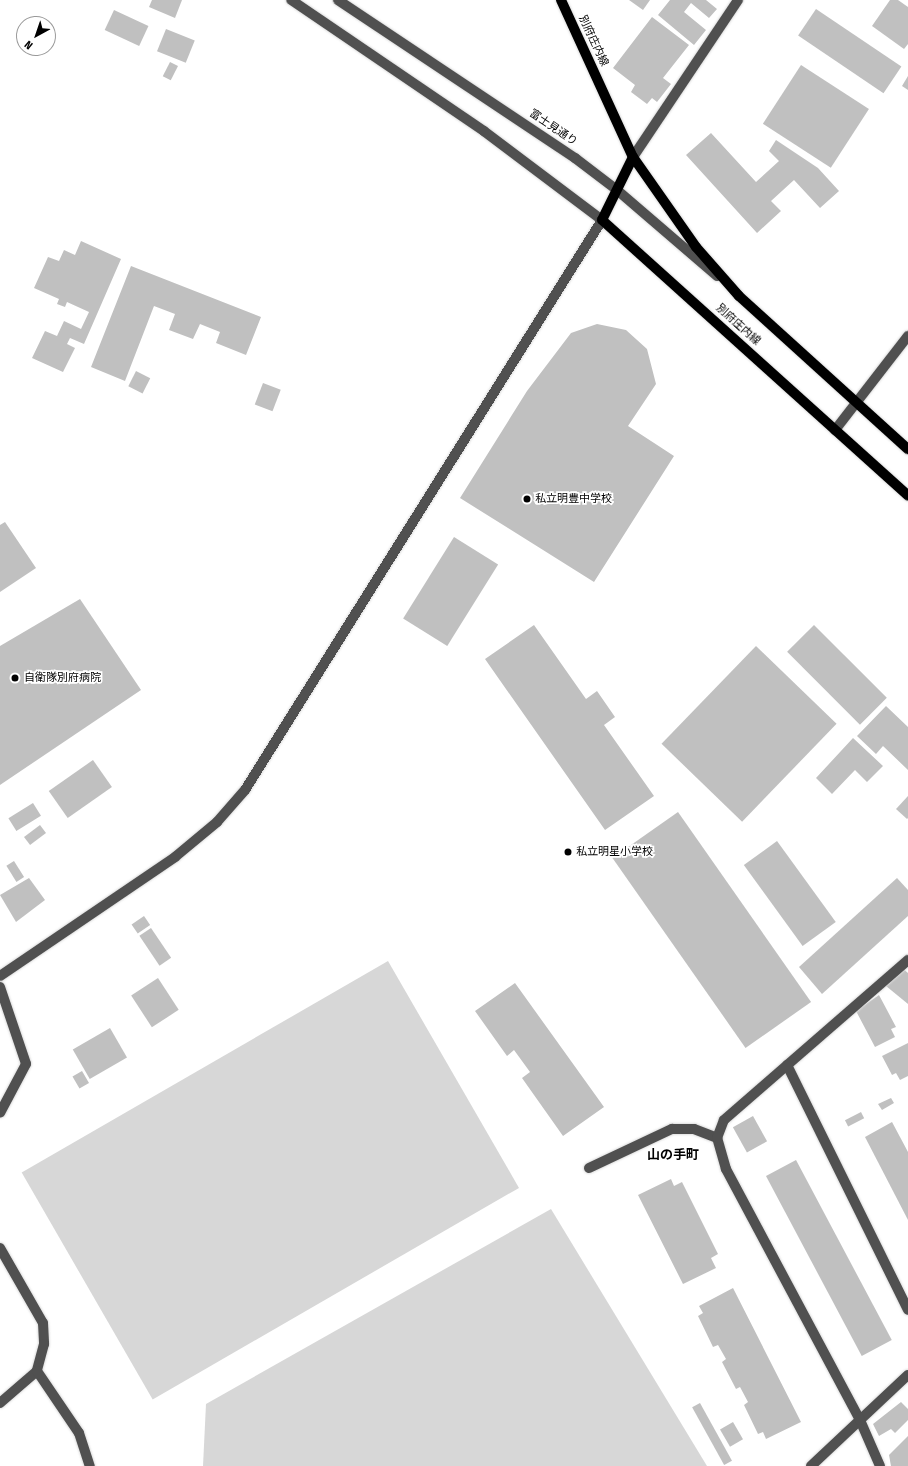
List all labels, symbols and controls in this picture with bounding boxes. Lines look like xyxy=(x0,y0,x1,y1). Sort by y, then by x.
street label: 別府庄内線 xyxy=(575,13,611,69)
north arrow xyxy=(16,16,56,56)
text: N xyxy=(22,38,35,52)
street label: 富士見通り xyxy=(527,107,579,149)
street label: 別府庄内線 xyxy=(713,302,763,348)
place label: 私立明豊中学校 xyxy=(535,492,612,506)
marker: 私立明豊中学校 xyxy=(522,494,532,504)
place label: 自衛隊別府病院 xyxy=(24,671,101,685)
marker: 自衛隊別府病院 xyxy=(9,672,21,684)
place label: 私立明星小学校 xyxy=(576,845,653,859)
marker: 私立明星小学校 xyxy=(563,847,573,857)
district label: 山の手町 xyxy=(647,1147,699,1163)

